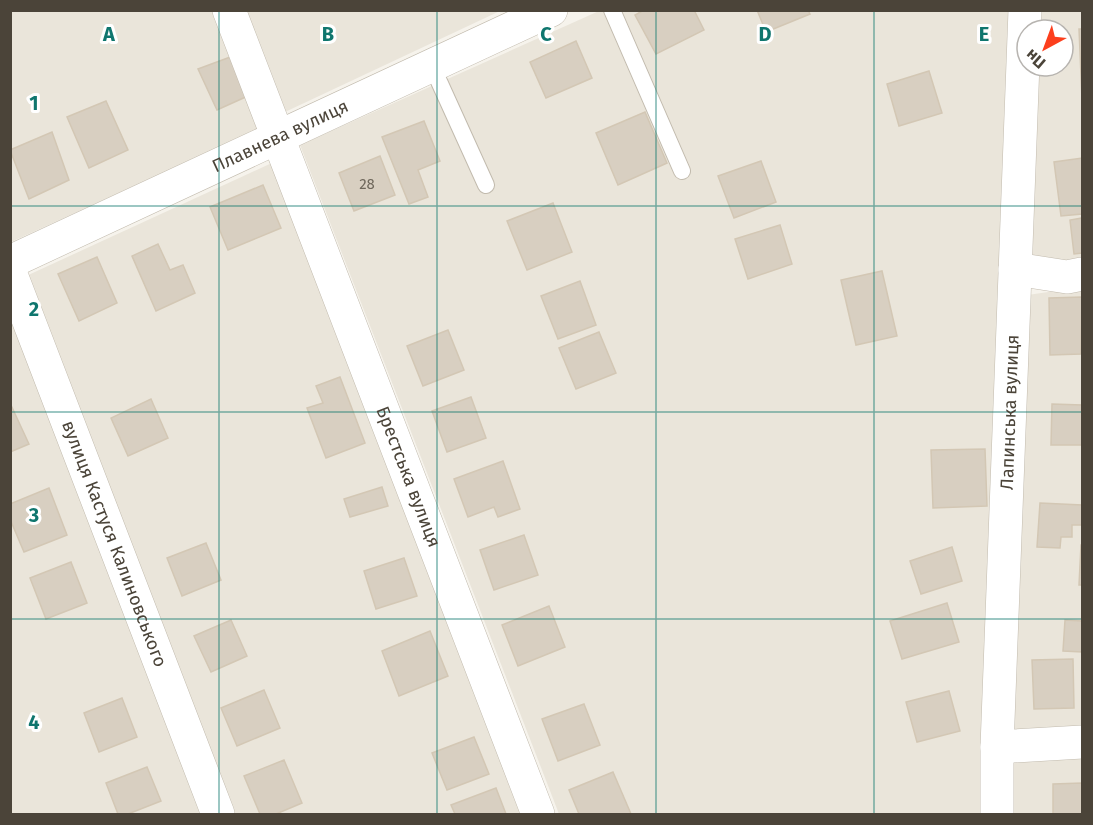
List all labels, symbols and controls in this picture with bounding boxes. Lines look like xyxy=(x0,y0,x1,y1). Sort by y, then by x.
north arrow xyxy=(1015,18,1075,78)
text: A xyxy=(102,22,116,46)
text: B xyxy=(322,22,334,46)
text: C xyxy=(540,22,552,46)
text: D xyxy=(758,22,772,46)
text: E xyxy=(979,22,989,46)
text: Пн xyxy=(1022,45,1049,73)
text: 1 xyxy=(29,91,39,115)
street label: Плавнева вулиця xyxy=(209,95,352,177)
house number: 28 xyxy=(359,175,375,193)
text: 2 xyxy=(29,297,39,321)
street label: Лапинська вулиця xyxy=(996,334,1024,490)
street label: Брестська вулиця xyxy=(371,403,445,550)
street label: вулиця Кастуся Калиновського xyxy=(57,417,172,670)
text: 3 xyxy=(28,503,39,527)
text: 4 xyxy=(28,710,40,734)

